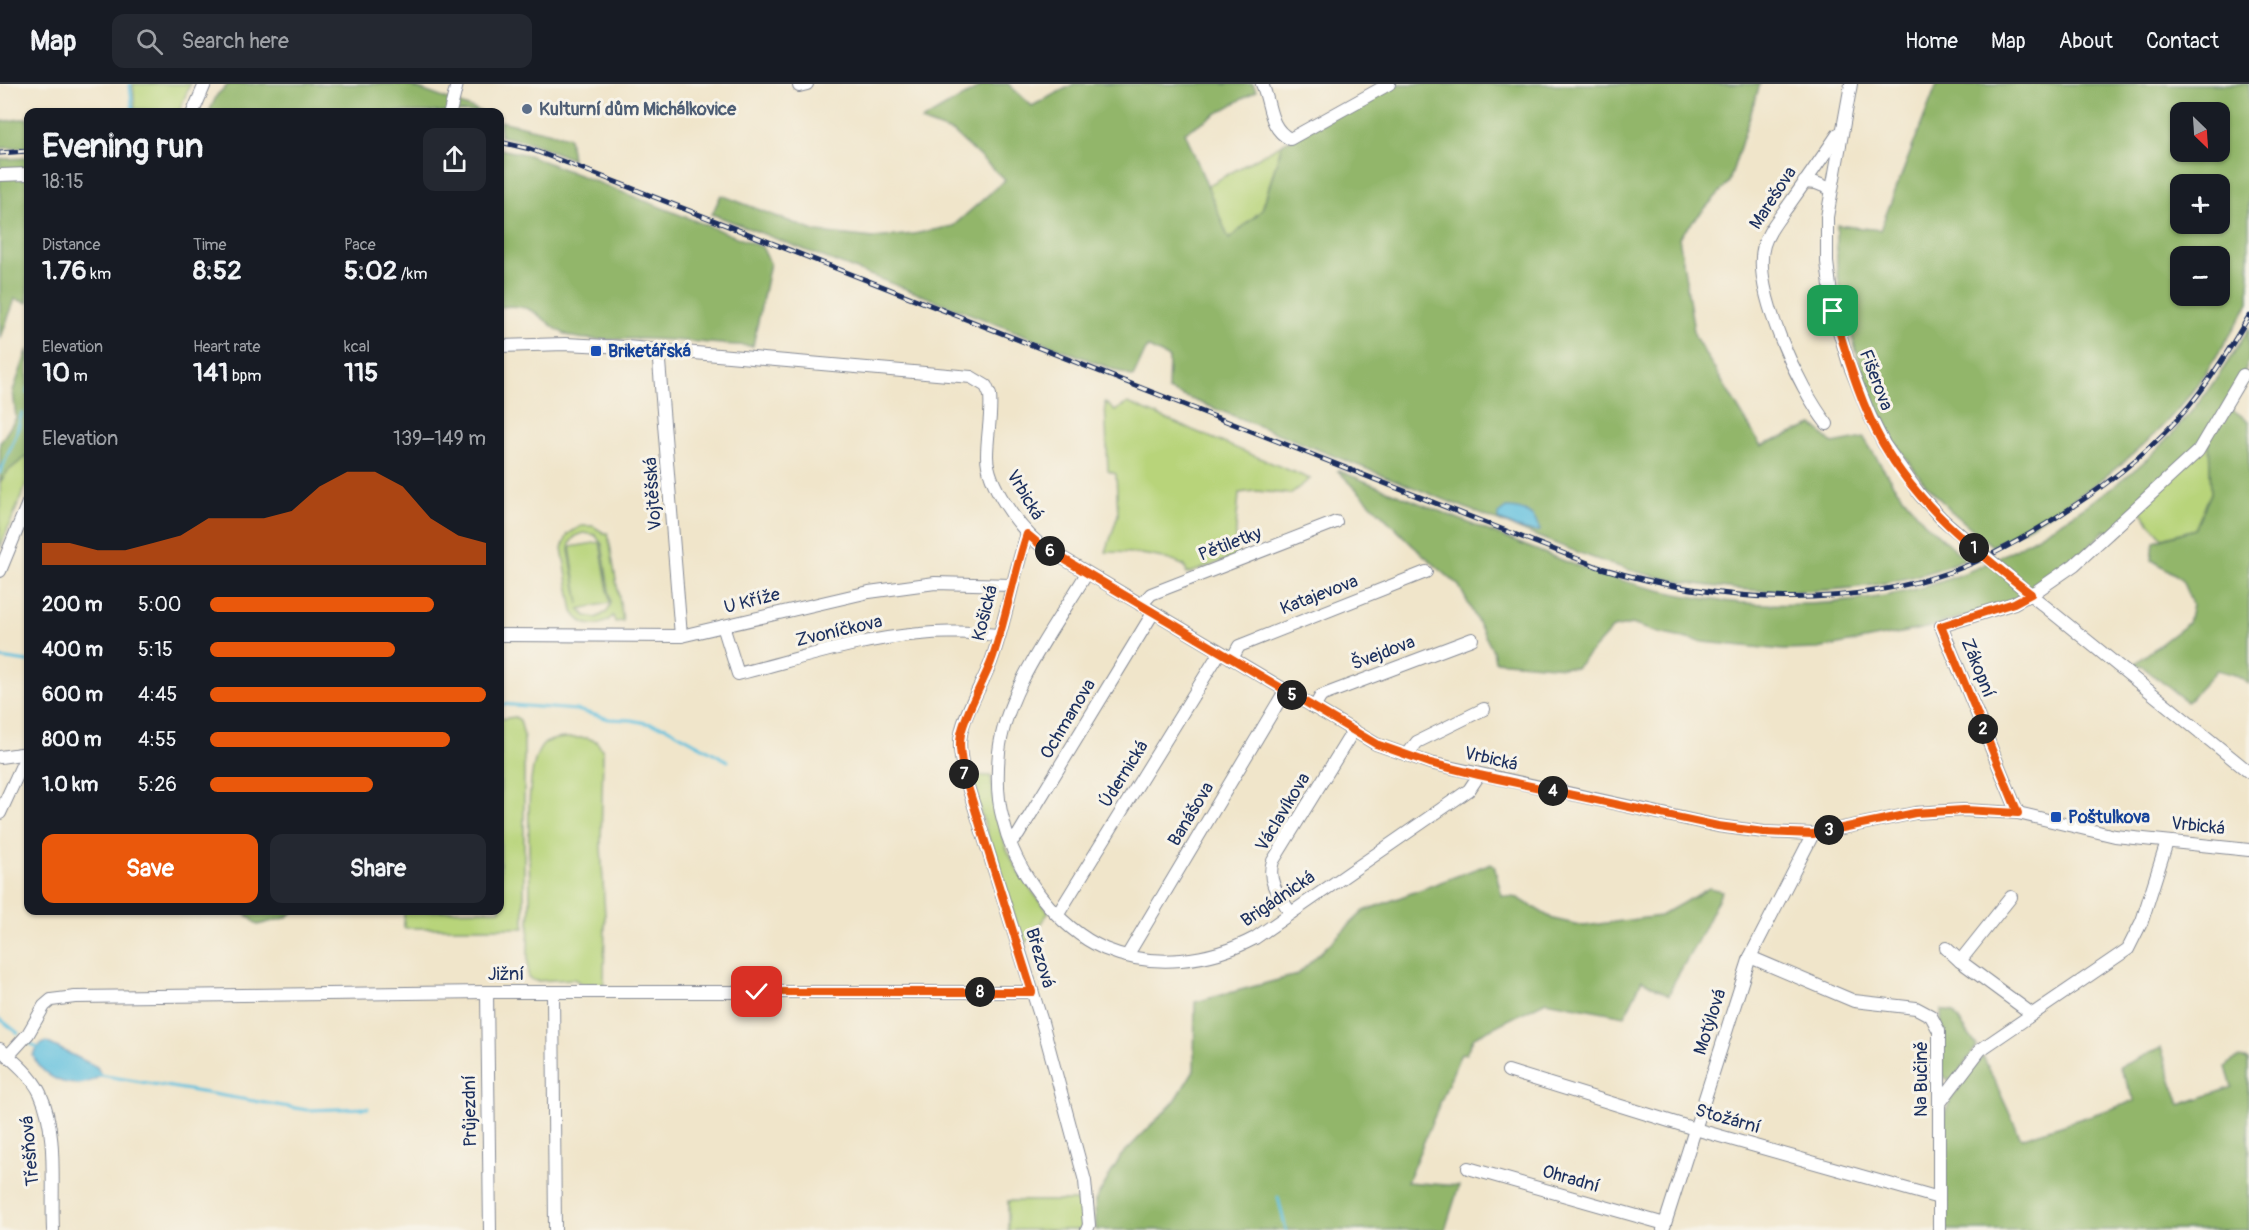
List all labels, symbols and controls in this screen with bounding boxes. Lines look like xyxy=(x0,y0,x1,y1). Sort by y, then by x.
search box xyxy=(112,14,532,68)
text: Map xyxy=(30,24,76,59)
icon: search xyxy=(133,25,166,58)
text: Search here xyxy=(181,27,289,55)
text: Home xyxy=(1905,28,1958,55)
text: Map xyxy=(1991,28,2026,55)
text: About xyxy=(2059,28,2113,55)
text: Contact xyxy=(2146,28,2219,55)
place label: Kulturní dům Michálkovice xyxy=(539,98,737,121)
marker: Kulturní dům Michálkovice xyxy=(520,102,534,116)
north arrow xyxy=(2170,102,2230,162)
map controls xyxy=(2170,102,2230,306)
text: Evening run xyxy=(42,126,203,167)
button: share xyxy=(423,128,486,191)
street label: Marešova xyxy=(1744,162,1802,234)
text: 18:15 xyxy=(42,169,84,194)
button: + xyxy=(2170,174,2230,234)
text: Distance xyxy=(42,235,101,255)
text: Time xyxy=(193,235,226,255)
text: Pace xyxy=(344,235,376,255)
button: − xyxy=(2170,246,2230,306)
text: 1.76 xyxy=(42,255,87,287)
text: 8:52 xyxy=(193,255,242,287)
text: 5:02 xyxy=(344,255,397,287)
text: km xyxy=(87,264,111,284)
text: /km xyxy=(397,264,427,284)
pin xyxy=(1807,285,1858,336)
icon: arrive xyxy=(1816,294,1849,327)
text: Elevation xyxy=(42,337,103,357)
text: Heart rate xyxy=(193,337,260,357)
text: kcal xyxy=(344,337,370,357)
place label: Briketářská xyxy=(608,340,691,363)
marker: Briketářská xyxy=(589,344,603,358)
street label: Fišerova xyxy=(1854,346,1898,414)
text: 10 xyxy=(42,357,70,389)
text: 141 xyxy=(193,357,228,389)
text: 115 xyxy=(344,357,378,389)
text: m xyxy=(70,366,88,386)
text: bpm xyxy=(228,366,262,386)
text: Elevation xyxy=(42,426,118,451)
text: 139–149 m xyxy=(393,426,486,451)
street label: Vojtěšská xyxy=(639,457,667,531)
street label: Vrbická xyxy=(1001,466,1049,524)
street label: Pětiletky xyxy=(1195,521,1265,566)
pin: 1 xyxy=(1959,533,1989,563)
pin: 6 xyxy=(1035,536,1065,566)
text: 1 xyxy=(1971,538,1977,558)
text: 6 xyxy=(1045,541,1055,561)
street label: Katajevova xyxy=(1277,570,1361,620)
street label: U Kříže xyxy=(722,583,783,619)
street label: Košická xyxy=(967,583,1003,643)
text: 200 m xyxy=(42,592,103,617)
text: 5:00 xyxy=(138,592,182,617)
street label: Zvoníčkova xyxy=(794,610,884,652)
street label: Švejdova xyxy=(1348,629,1418,676)
street label: Zákopní xyxy=(1956,635,2000,701)
text: 400 m xyxy=(42,637,103,662)
text: 5:15 xyxy=(138,637,173,662)
street label: Ochmanova xyxy=(1035,675,1101,763)
pin: 5 xyxy=(1277,680,1307,710)
text: 600 m xyxy=(42,682,103,707)
text: 4:45 xyxy=(138,682,177,707)
text: 5 xyxy=(1288,685,1296,705)
pin: 2 xyxy=(1968,714,1998,744)
text: 2 xyxy=(1979,719,1987,739)
text: 800 m xyxy=(42,727,102,752)
text: 4:55 xyxy=(138,727,177,752)
street label: Údernická xyxy=(1094,736,1154,812)
street label: Vrbická xyxy=(1462,742,1520,776)
pin: 7 xyxy=(949,759,979,789)
text: 7 xyxy=(960,764,968,784)
street label: Václavíkova xyxy=(1251,768,1315,856)
text: 1.0 km xyxy=(42,772,98,797)
text: 5:26 xyxy=(138,772,177,797)
pin: 4 xyxy=(1538,776,1568,806)
street label: Banášova xyxy=(1163,778,1219,850)
text: 4 xyxy=(1548,781,1558,801)
place label: Poštulkova xyxy=(2068,806,2151,829)
marker: Poštulkova xyxy=(2049,810,2063,824)
street label: Vrbická xyxy=(2170,812,2226,840)
pin: 3 xyxy=(1814,815,1844,845)
text: 3 xyxy=(1825,820,1833,840)
button: Save xyxy=(42,834,258,903)
button: Share xyxy=(270,834,486,903)
street label: Brigádnická xyxy=(1237,866,1319,932)
street label: Březová xyxy=(1020,925,1060,991)
street label: Jižní xyxy=(488,963,524,986)
pin xyxy=(731,966,782,1017)
icon: check xyxy=(740,975,773,1008)
pin: 8 xyxy=(965,977,995,1007)
text: 8 xyxy=(976,982,984,1002)
street label: Motýlová xyxy=(1689,986,1731,1058)
street label: Na Bučině xyxy=(1910,1041,1933,1117)
street label: Průjezdní xyxy=(458,1075,482,1147)
street label: Stožární xyxy=(1693,1099,1763,1139)
street label: Třešňová xyxy=(15,1115,45,1187)
street label: Ohradní xyxy=(1540,1160,1602,1198)

